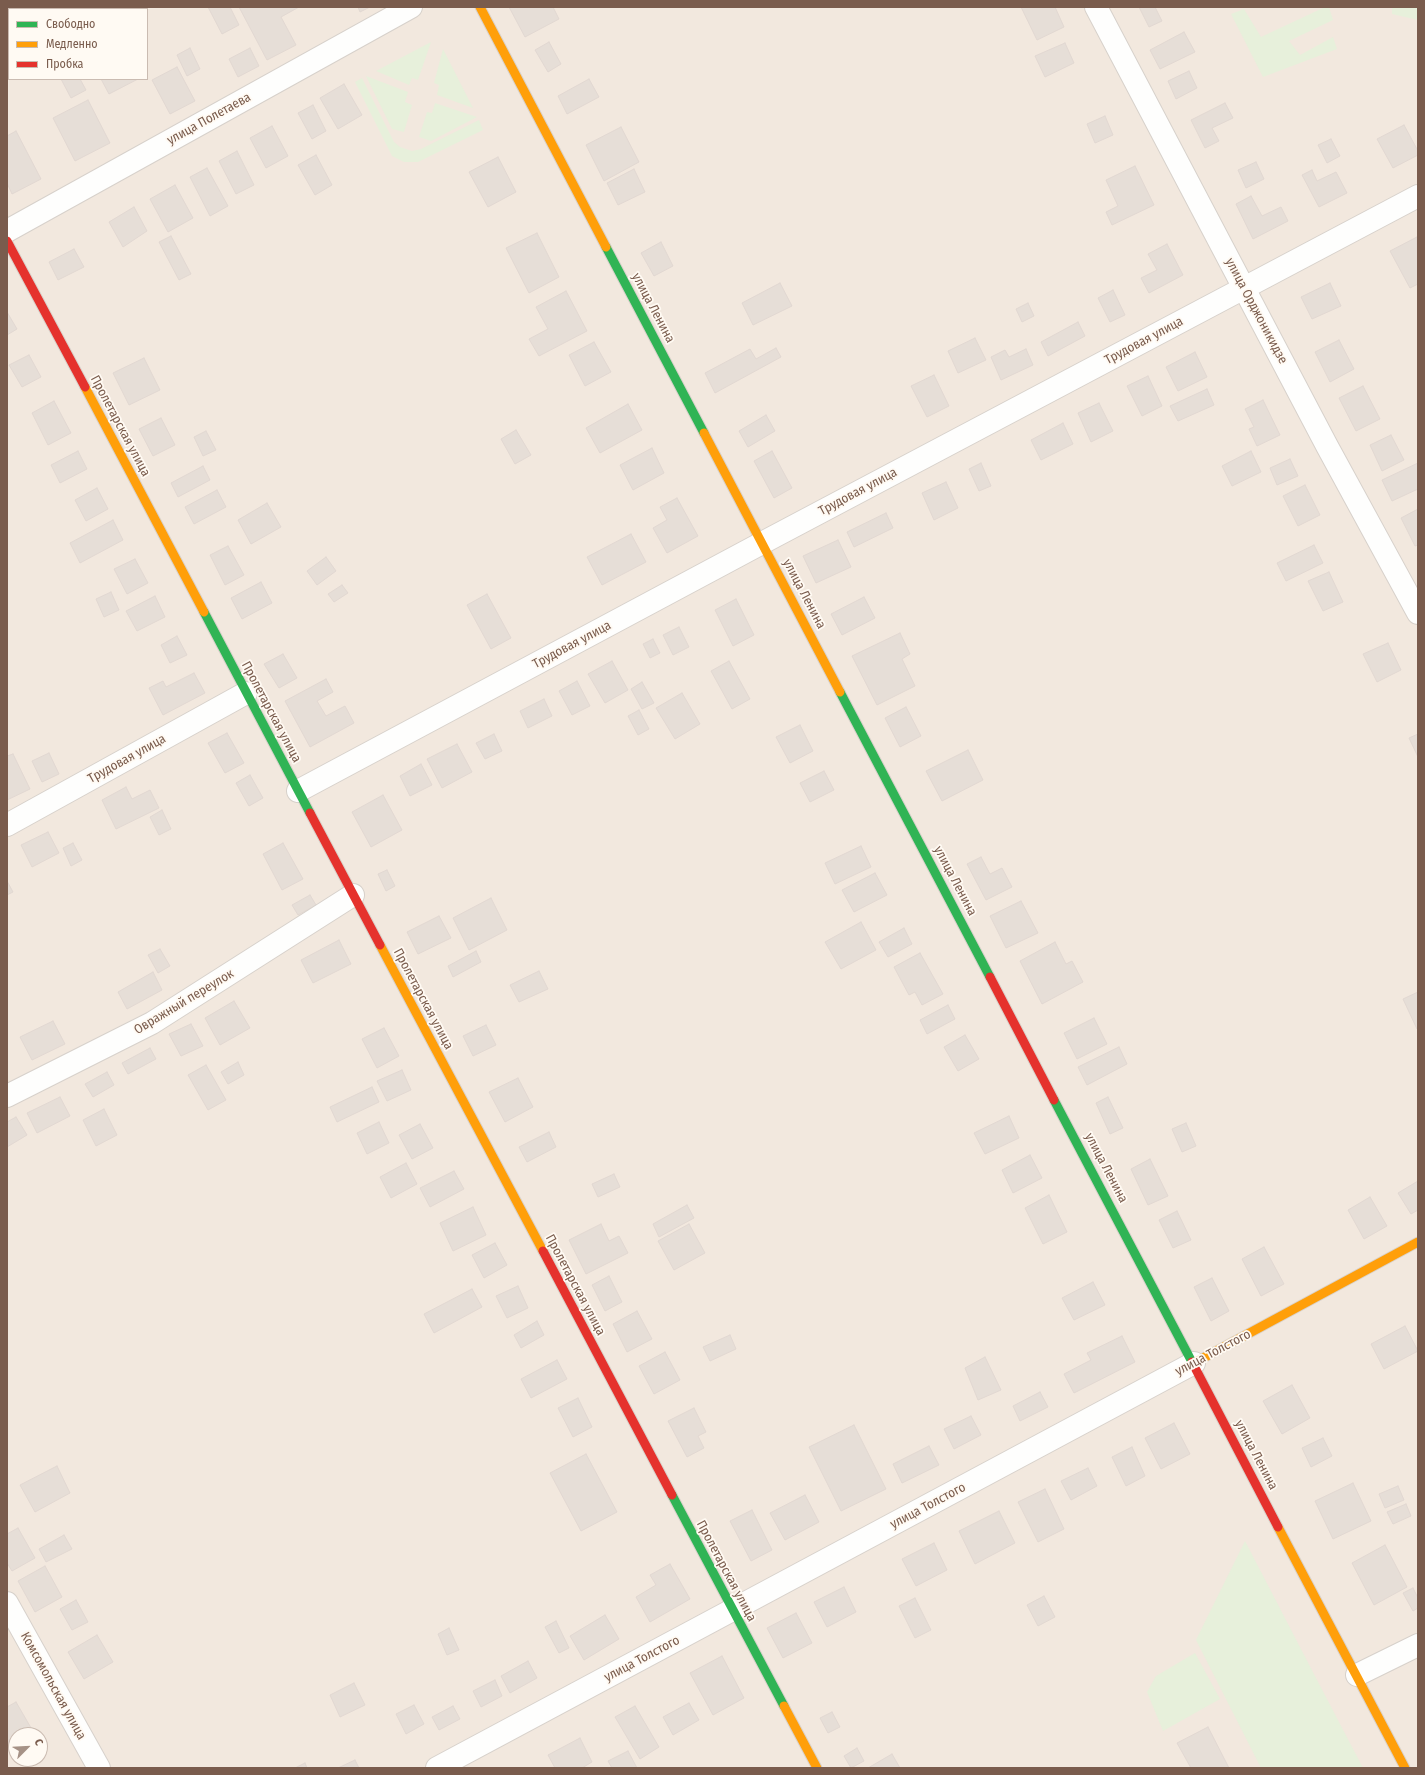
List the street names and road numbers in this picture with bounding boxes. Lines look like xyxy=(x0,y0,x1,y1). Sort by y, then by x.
street label: улица Полетаева xyxy=(164,90,254,148)
street label: улица Орджоникидзе xyxy=(1221,255,1291,367)
street label: улица Ленина xyxy=(628,270,678,346)
street label: Трудовая улица xyxy=(1102,314,1186,368)
street label: Пролетарская улица xyxy=(87,373,153,479)
street label: Трудовая улица xyxy=(816,465,900,519)
street label: улица Ленина xyxy=(779,556,829,632)
street label: Трудовая улица xyxy=(530,618,614,672)
street label: Пролетарская улица xyxy=(238,659,304,765)
street label: Трудовая улица xyxy=(85,731,169,787)
street label: улица Ленина xyxy=(930,843,980,919)
street label: Пролетарская улица xyxy=(390,946,456,1052)
street label: Овражный переулок xyxy=(131,966,237,1038)
street label: улица Ленина xyxy=(1081,1130,1131,1206)
street label: Пролетарская улица xyxy=(542,1232,608,1338)
street label: улица Толстого xyxy=(1173,1327,1253,1379)
street label: улица Ленина xyxy=(1231,1417,1281,1493)
street label: улица Толстого xyxy=(888,1480,968,1532)
street label: Пролетарская улица xyxy=(693,1518,759,1624)
street label: Комсомольская улица xyxy=(17,1629,89,1743)
street label: улица Толстого xyxy=(602,1633,682,1685)

